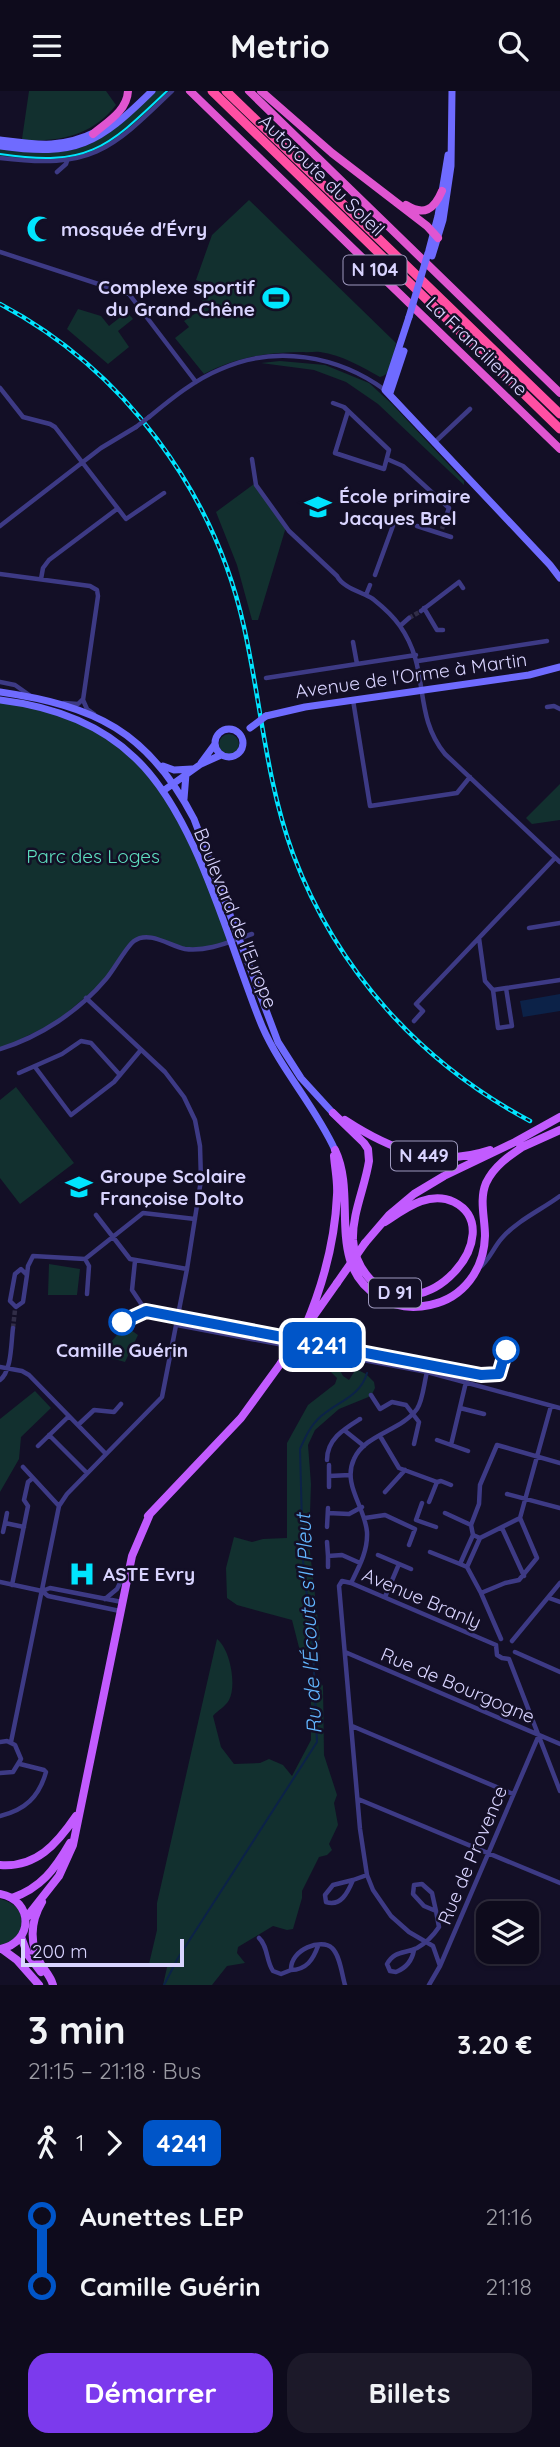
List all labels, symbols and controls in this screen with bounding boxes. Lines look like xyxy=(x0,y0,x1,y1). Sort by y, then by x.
text: Metrio xyxy=(230,26,330,66)
icon: menu xyxy=(28,27,66,65)
icon: search xyxy=(494,27,532,65)
street label: Autoroute du Soleil xyxy=(254,109,390,241)
mosque icon: mosquée d'Évry xyxy=(25,214,55,244)
place label: mosquée d'Évry xyxy=(61,217,207,241)
road number: N 104 xyxy=(344,255,406,285)
place label: Complexe sportif du Grand-Chêne xyxy=(98,275,256,321)
sports icon: Complexe sportif du Grand-Chêne xyxy=(261,283,291,313)
street label: La Francilienne xyxy=(421,291,533,401)
place label: École primaire Jacques Brel xyxy=(339,484,471,530)
school or university icon: École primaire Jacques Brel xyxy=(303,492,333,522)
street label: Avenue de l'Orme à Martin xyxy=(294,647,528,703)
street label: Boulevard de l'Europe xyxy=(189,824,283,1012)
park label: Parc des Loges xyxy=(26,844,160,868)
road number: N 449 xyxy=(391,1141,457,1171)
place label: Groupe Scolaire Françoise Dolto xyxy=(100,1164,246,1210)
school or university icon: Groupe Scolaire Françoise Dolto xyxy=(64,1172,94,1202)
road number: D 91 xyxy=(369,1279,421,1308)
marker: Camille Guérin xyxy=(109,1309,135,1335)
line badge: 4241 xyxy=(273,1322,371,1368)
text: 4241 xyxy=(297,1330,347,1360)
unlabelled marker xyxy=(493,1337,519,1363)
place label: Camille Guérin xyxy=(56,1338,188,1362)
water label: Ru de l'Écoute s'Il Pleut xyxy=(289,1510,327,1735)
hospital icon: ASTE Evry xyxy=(67,1559,97,1589)
place label: ASTE Evry xyxy=(103,1562,195,1586)
street label: Avenue Branly xyxy=(359,1562,485,1634)
street label: Rue de Bourgogne xyxy=(377,1642,539,1728)
street label: Rue de Provence xyxy=(432,1782,512,1928)
map controls xyxy=(476,1901,539,1964)
button: layers xyxy=(476,1901,539,1964)
scale bar xyxy=(21,1936,184,1968)
text: 200 m xyxy=(32,1939,88,1963)
text: 3 min xyxy=(28,2006,126,2054)
text: 3.20 € xyxy=(457,2028,532,2061)
text: 21:15 – 21:18 · Bus xyxy=(28,2056,201,2085)
icon: walk xyxy=(28,2124,66,2162)
icon: forward xyxy=(95,2124,133,2162)
text: 1 xyxy=(76,2128,85,2157)
text: 4241 xyxy=(157,2128,207,2158)
text: Aunettes LEP xyxy=(80,2200,244,2233)
text: 21:16 xyxy=(486,2202,532,2231)
text: Camille Guérin xyxy=(80,2270,261,2303)
text: 21:18 xyxy=(486,2272,532,2301)
button: Démarrer xyxy=(28,2353,273,2433)
button: Billets xyxy=(287,2353,532,2433)

